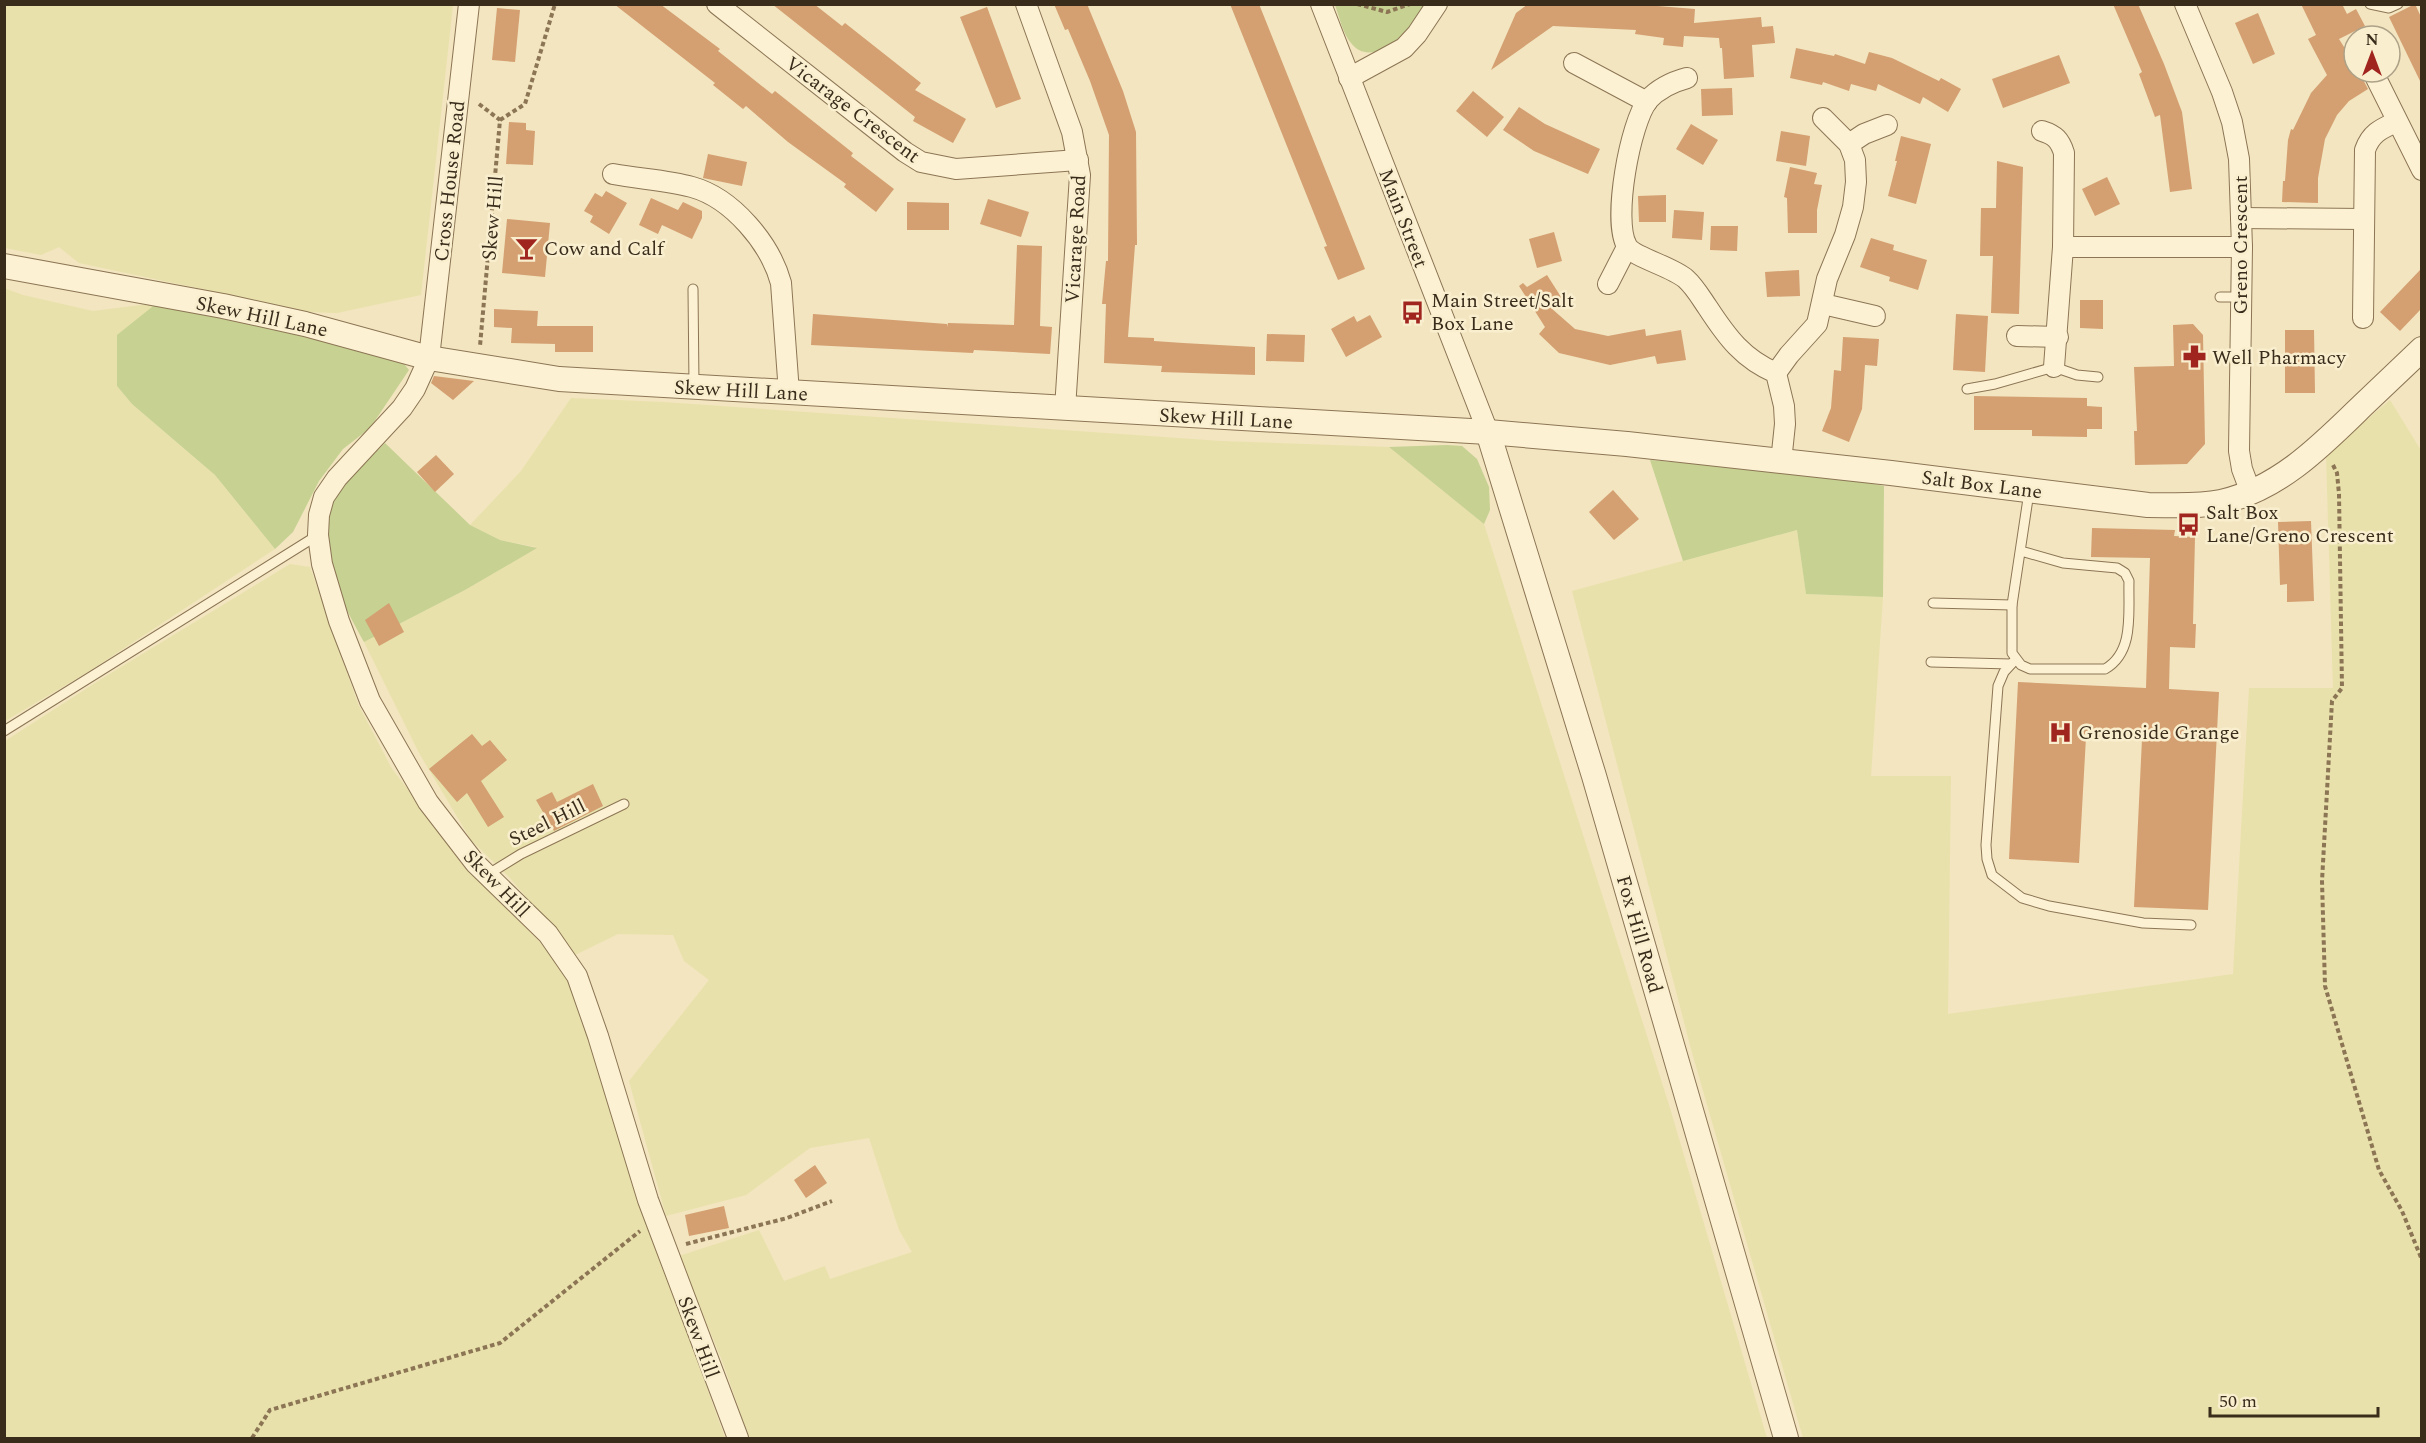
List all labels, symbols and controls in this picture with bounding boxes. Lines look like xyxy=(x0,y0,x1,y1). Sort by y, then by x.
north arrow xyxy=(2342,24,2402,84)
text: N xyxy=(2365,28,2379,52)
street label: Vicarage Crescent xyxy=(779,49,926,171)
street label: Cross House Road xyxy=(427,99,473,263)
street label: Main Street xyxy=(1370,164,1436,272)
street label: Skew Hill xyxy=(474,174,512,262)
street label: Vicarage Road xyxy=(1058,174,1094,304)
street label: Greno Crescent xyxy=(2226,175,2256,315)
place label: Cow and Calf xyxy=(544,234,666,264)
bar icon: Cow and Calf xyxy=(513,235,539,261)
place label: Main Street/Salt Box Lane xyxy=(1431,286,1574,339)
street label: Skew Hill Lane xyxy=(193,288,330,346)
bus stop icon: Main Street/Salt Box Lane xyxy=(1400,299,1426,325)
place label: Well Pharmacy xyxy=(2212,343,2347,373)
pharmacy icon: Well Pharmacy xyxy=(2181,344,2207,370)
street label: Skew Hill Lane xyxy=(673,373,809,409)
street label: Skew Hill Lane xyxy=(1158,401,1294,437)
street label: Salt Box Lane xyxy=(1920,463,2044,507)
place label: Salt Box Lane/Greno Crescent xyxy=(2206,498,2394,551)
bus stop icon: Salt Box Lane/Greno Crescent xyxy=(2175,511,2201,537)
place label: Grenoside Grange xyxy=(2078,718,2239,748)
hospital icon: Grenoside Grange xyxy=(2047,719,2073,745)
street label: Steel Hill xyxy=(504,791,591,854)
street label: Skew Hill xyxy=(456,843,537,925)
street label: Fox Hill Road xyxy=(1608,872,1670,997)
street label: Skew Hill xyxy=(669,1292,727,1383)
scale bar xyxy=(2210,1380,2378,1418)
text: 50 m xyxy=(2219,1388,2257,1415)

